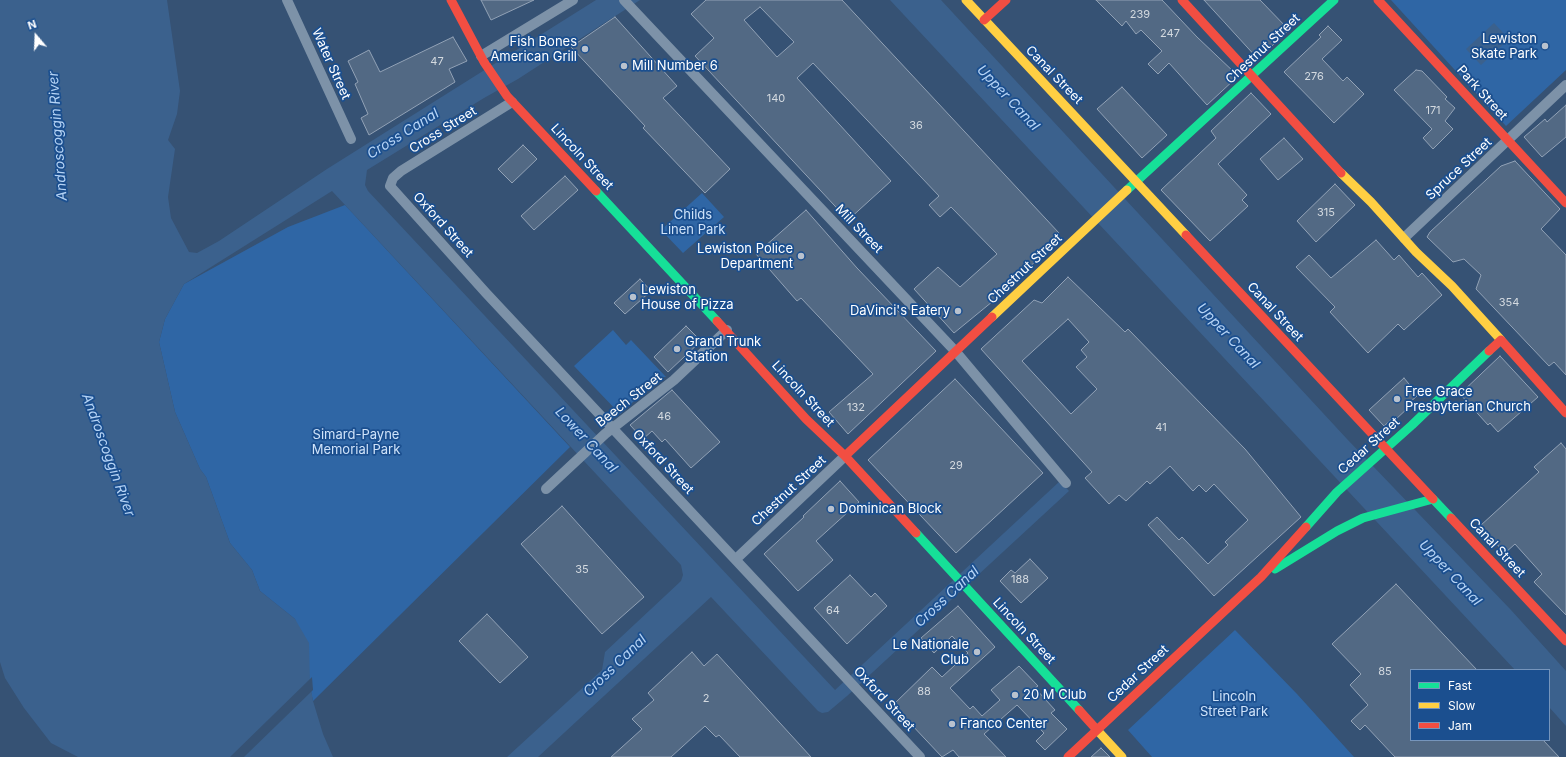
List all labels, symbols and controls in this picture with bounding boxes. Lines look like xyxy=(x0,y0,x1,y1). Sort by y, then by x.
house number: 239 xyxy=(1130,8,1150,22)
street label: Chestnut Street xyxy=(1223,11,1303,87)
north arrow xyxy=(16,16,56,56)
text: N xyxy=(26,17,38,33)
street label: Water Street xyxy=(308,26,354,102)
house number: 247 xyxy=(1160,27,1180,41)
place label: Lewiston Skate Park xyxy=(1471,31,1537,62)
place label: Fish Bones American Grill xyxy=(490,34,577,65)
marker: Lewiston Skate Park xyxy=(1540,41,1550,51)
street label: Canal Street xyxy=(1022,43,1086,107)
marker: Fish Bones American Grill xyxy=(580,44,590,54)
house number: 47 xyxy=(430,55,444,69)
place label: Mill Number 6 xyxy=(632,58,718,74)
marker: Mill Number 6 xyxy=(619,61,629,71)
water label: Upper Canal xyxy=(973,62,1043,134)
street label: Park Street xyxy=(1453,62,1511,124)
house number: 276 xyxy=(1304,70,1324,84)
water label: Androscoggin River xyxy=(45,71,71,201)
house number: 140 xyxy=(767,92,785,106)
street label: Cross Street xyxy=(407,103,479,157)
house number: 171 xyxy=(1425,104,1441,118)
water label: Cross Canal xyxy=(364,105,442,163)
house number: 36 xyxy=(909,119,923,133)
street label: Lincoln Street xyxy=(547,121,617,193)
street label: Spruce Street xyxy=(1423,135,1495,203)
street label: Oxford Street xyxy=(410,189,476,261)
street label: Mill Street xyxy=(832,201,886,257)
house number: 315 xyxy=(1317,206,1335,220)
park label: Childs Linen Park xyxy=(661,207,725,238)
street label: Chestnut Street xyxy=(985,231,1065,307)
place label: Lewiston Police Department xyxy=(697,241,793,272)
marker: Lewiston Police Department xyxy=(796,251,806,261)
street label: Canal Street xyxy=(1244,279,1306,345)
place label: Lewiston House of Pizza xyxy=(641,282,734,313)
marker: Lewiston House of Pizza xyxy=(628,292,638,302)
house number: 354 xyxy=(1499,296,1519,310)
water label: Upper Canal xyxy=(1193,300,1263,372)
place label: DaVinci's Eatery xyxy=(850,303,950,319)
marker: DaVinci's Eatery xyxy=(953,306,963,316)
place label: Grand Trunk Station xyxy=(685,334,761,365)
marker: Grand Trunk Station xyxy=(672,344,682,354)
street label: Lincoln Street xyxy=(768,358,838,430)
street label: Beech Street xyxy=(593,369,665,431)
place label: Free Grace Presbyterian Church xyxy=(1405,384,1531,415)
water label: Androscoggin River xyxy=(78,391,138,519)
marker: Free Grace Presbyterian Church xyxy=(1392,394,1402,404)
house number: 132 xyxy=(847,401,865,415)
water label: Lower Canal xyxy=(551,404,621,476)
house number: 46 xyxy=(657,410,671,424)
street label: Cedar Street xyxy=(1335,414,1403,478)
house number: 41 xyxy=(1155,421,1167,435)
park label: Simard-Payne Memorial Park xyxy=(312,427,400,458)
street label: Oxford Street xyxy=(629,427,697,497)
street label: Chestnut Street xyxy=(749,453,829,529)
house number: 29 xyxy=(949,459,963,473)
place label: Dominican Block xyxy=(839,501,942,517)
marker: Dominican Block xyxy=(826,504,836,514)
street label: Canal Street xyxy=(1466,515,1528,581)
water label: Upper Canal xyxy=(1415,537,1485,609)
house number: 35 xyxy=(575,563,589,577)
water label: Cross Canal xyxy=(911,563,983,631)
house number: 188 xyxy=(1011,573,1029,587)
street label: Lincoln Street xyxy=(989,595,1059,667)
house number: 64 xyxy=(826,604,840,618)
water label: Cross Canal xyxy=(580,632,650,700)
place label: Le Nationale Club xyxy=(892,637,969,668)
street label: Cedar Street xyxy=(1104,642,1172,706)
marker: Le Nationale Club xyxy=(972,647,982,657)
street label: Oxford Street xyxy=(850,664,918,734)
house number: 85 xyxy=(1378,665,1392,679)
legend xyxy=(1410,669,1550,741)
text: Fast xyxy=(1448,678,1472,693)
house number: 88 xyxy=(917,685,931,699)
place label: 20 M Club xyxy=(1023,687,1086,703)
park label: Lincoln Street Park xyxy=(1200,689,1268,720)
marker: 20 M Club xyxy=(1010,690,1020,700)
house number: 2 xyxy=(703,692,709,706)
text: Slow xyxy=(1448,698,1475,713)
place label: Franco Center xyxy=(960,716,1047,732)
text: Jam xyxy=(1448,718,1472,733)
marker: Franco Center xyxy=(947,719,957,729)

